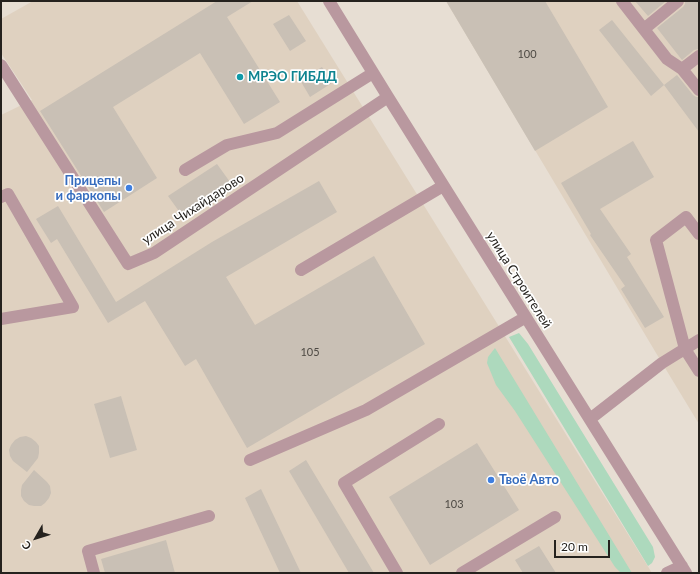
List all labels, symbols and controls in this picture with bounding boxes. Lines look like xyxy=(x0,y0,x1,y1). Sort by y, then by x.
house number: 100 xyxy=(517,47,537,61)
place label: МРЭО ГИБДД xyxy=(248,69,337,85)
marker: МРЭО ГИБДД xyxy=(235,72,245,82)
street label: улица Чихайдарово xyxy=(139,170,247,248)
place label: Прицепы и фаркопы xyxy=(55,173,121,204)
marker: Прицепы и фаркопы xyxy=(124,183,134,193)
street label: улица Строителей xyxy=(483,229,555,331)
house number: 105 xyxy=(300,345,320,359)
place label: Твоё Авто xyxy=(499,472,559,488)
marker: Твоё Авто xyxy=(486,475,496,485)
house number: 103 xyxy=(444,497,464,511)
north arrow xyxy=(16,518,56,558)
scale bar xyxy=(556,532,612,558)
text: С xyxy=(19,539,34,553)
text: 20 m xyxy=(561,539,588,554)

